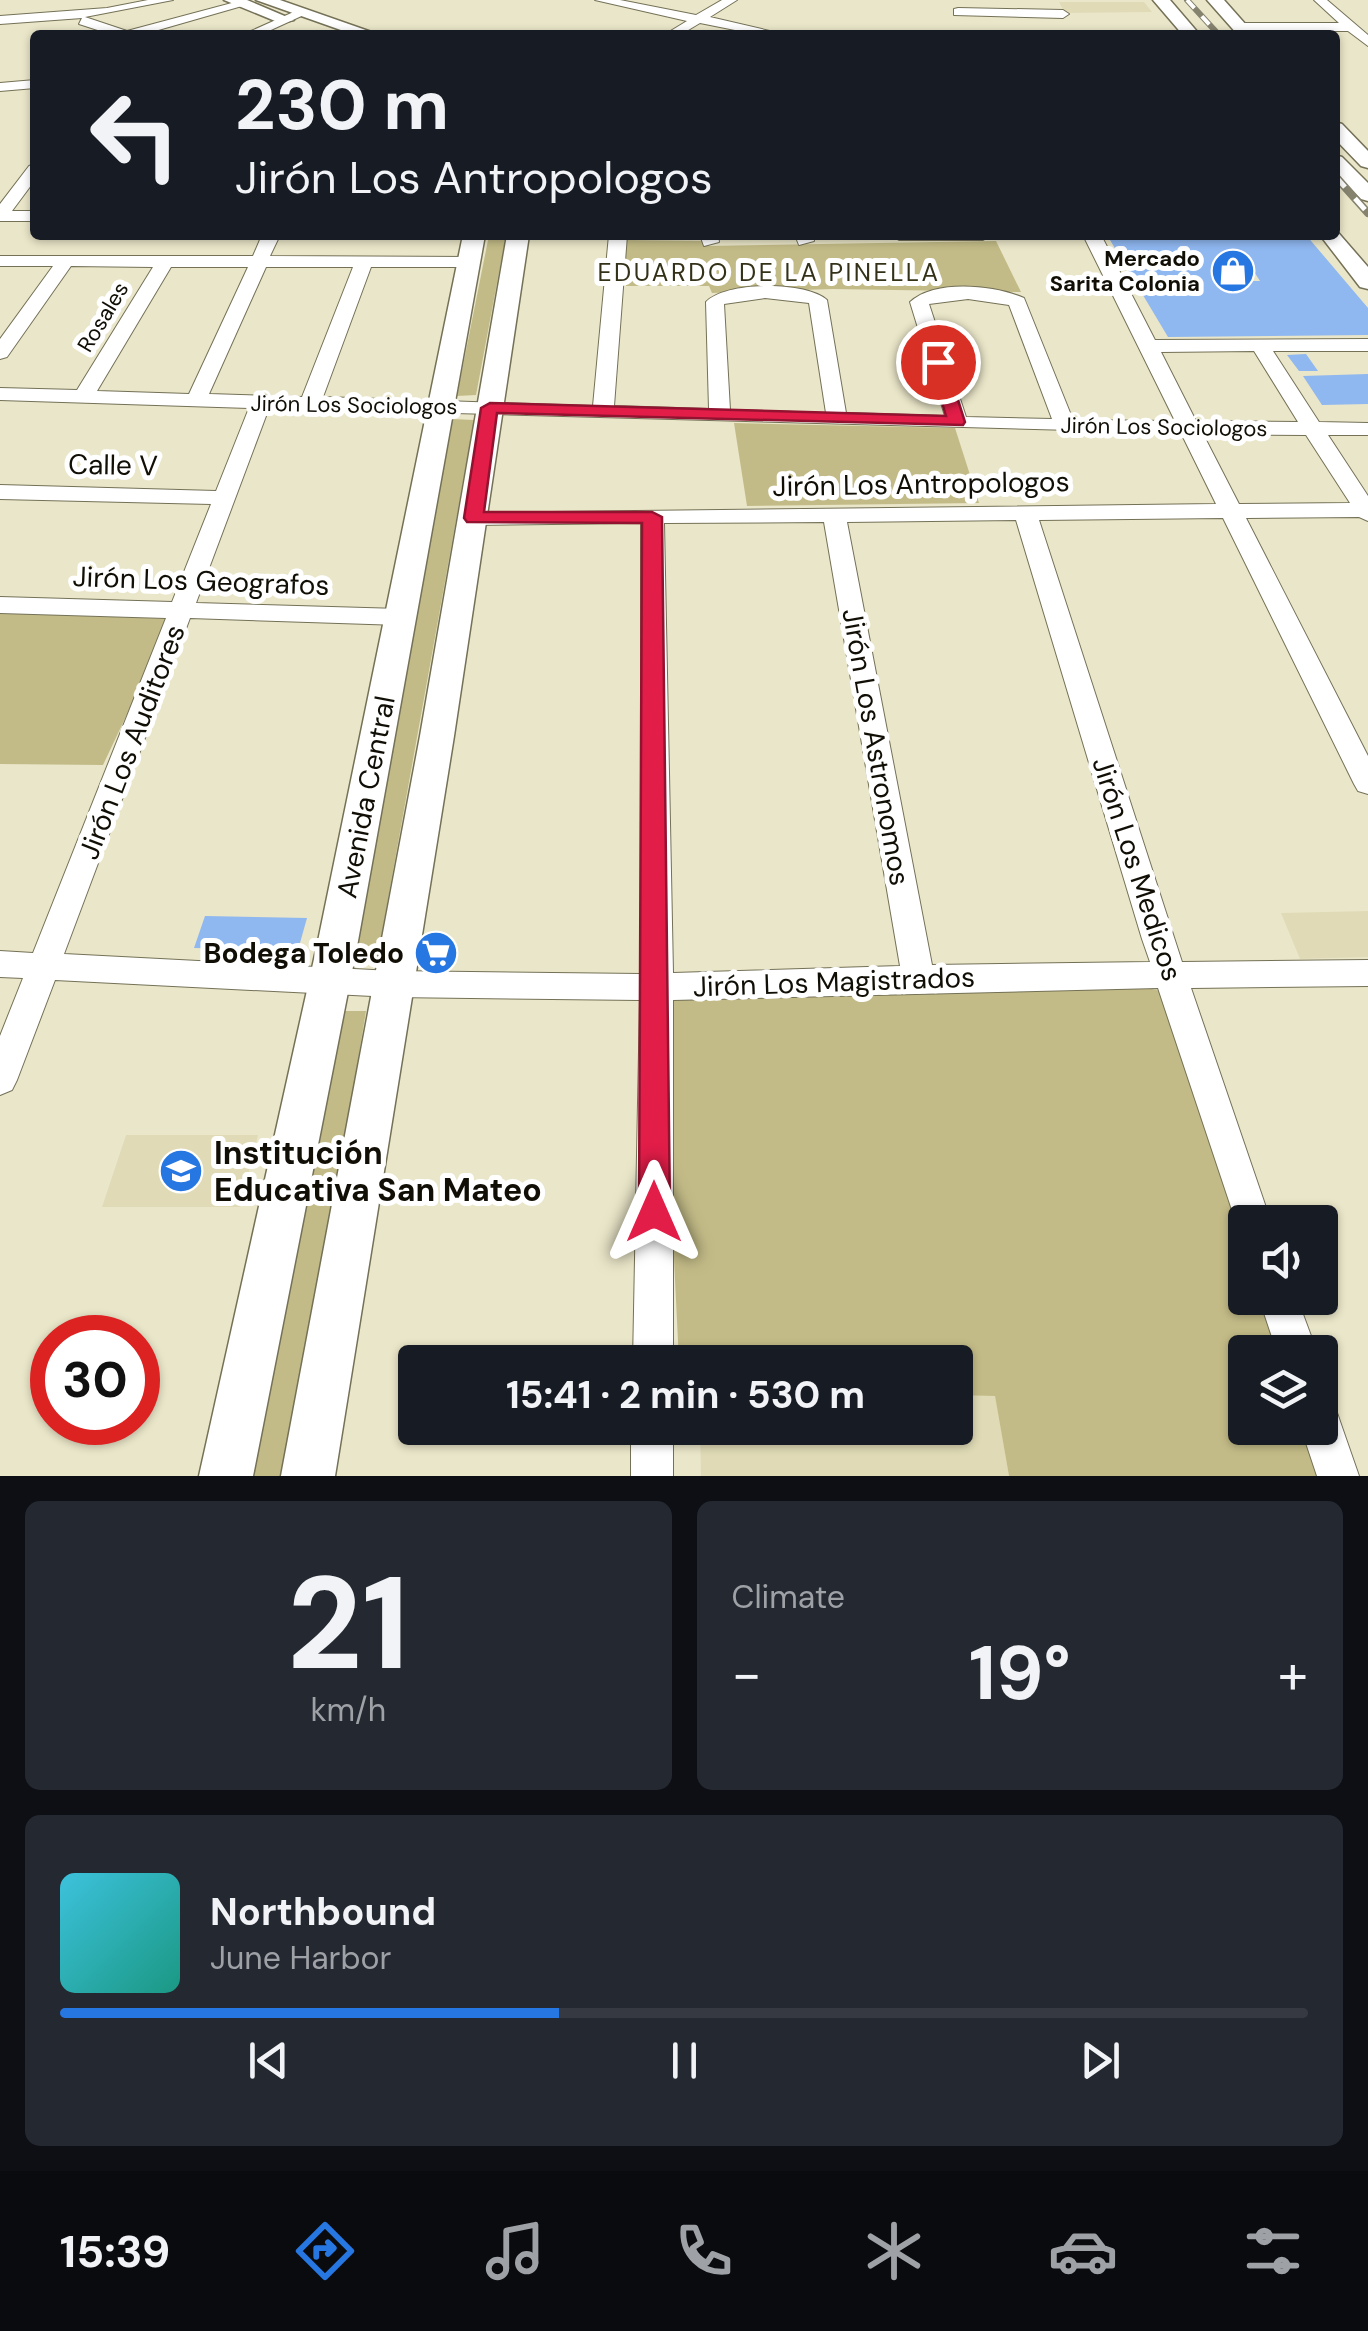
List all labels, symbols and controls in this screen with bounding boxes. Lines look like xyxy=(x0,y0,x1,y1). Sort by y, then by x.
text: 230 m xyxy=(235,60,449,151)
icon: left xyxy=(70,70,200,200)
text: Jirón Los Antropologos xyxy=(235,148,713,207)
place label: Mercado Sarita Colonia xyxy=(1050,244,1200,298)
shop icon: Mercado Sarita Colonia xyxy=(1210,248,1256,294)
district label: EDUARDO DE LA PINELLA xyxy=(597,256,941,289)
street label: Rosales xyxy=(71,277,135,357)
pin xyxy=(896,320,981,405)
icon: arrive xyxy=(911,335,966,390)
street label: Jirón Los Sociologos xyxy=(250,389,458,421)
street label: Jirón Los Sociologos xyxy=(1060,411,1268,443)
street label: Calle V xyxy=(68,446,159,484)
street label: Jirón Los Antropologos xyxy=(772,463,1070,505)
street label: Jirón Los Geografos xyxy=(72,558,330,604)
street label: Jirón Los Astronomos xyxy=(833,606,919,888)
street label: Jirón Los Auditores xyxy=(70,619,194,865)
street label: Avenida Central xyxy=(328,693,404,901)
street label: Jirón Los Medicos xyxy=(1083,752,1191,986)
supermarket icon: Bodega Toledo xyxy=(413,930,459,976)
place label: Bodega Toledo xyxy=(204,935,404,972)
street label: Jirón Los Magistrados xyxy=(692,959,976,1005)
place label: Institución Educativa San Mateo xyxy=(214,1132,542,1211)
school or university icon: Institución Educativa San Mateo xyxy=(158,1148,204,1194)
position arrow xyxy=(602,1160,706,1264)
map controls xyxy=(1228,1205,1338,1445)
button: sound xyxy=(1228,1205,1338,1315)
speed limit sign: 30 xyxy=(30,1315,160,1445)
button: layers xyxy=(1228,1335,1338,1445)
text: 15:41 · 2 min · 530 m xyxy=(506,1370,865,1420)
text: 21 xyxy=(287,1539,409,1708)
text: Climate xyxy=(732,1576,845,1618)
text: 19° xyxy=(969,1625,1071,1722)
text: − xyxy=(732,1638,762,1710)
text: + xyxy=(1278,1638,1308,1710)
text: km/h xyxy=(310,1689,386,1731)
text: Northbound xyxy=(210,1887,436,1937)
text: June Harbor xyxy=(210,1937,391,1979)
icon: previous xyxy=(241,2033,296,2088)
icon: pause xyxy=(657,2033,712,2088)
icon: next xyxy=(1073,2033,1128,2088)
icon: directions xyxy=(290,2216,360,2286)
icon: music xyxy=(480,2216,550,2286)
icon: phone xyxy=(669,2216,739,2286)
icon: climate xyxy=(859,2216,929,2286)
icon: car xyxy=(1048,2216,1118,2286)
icon: filters xyxy=(1238,2216,1308,2286)
text: 15:39 xyxy=(60,2222,170,2281)

